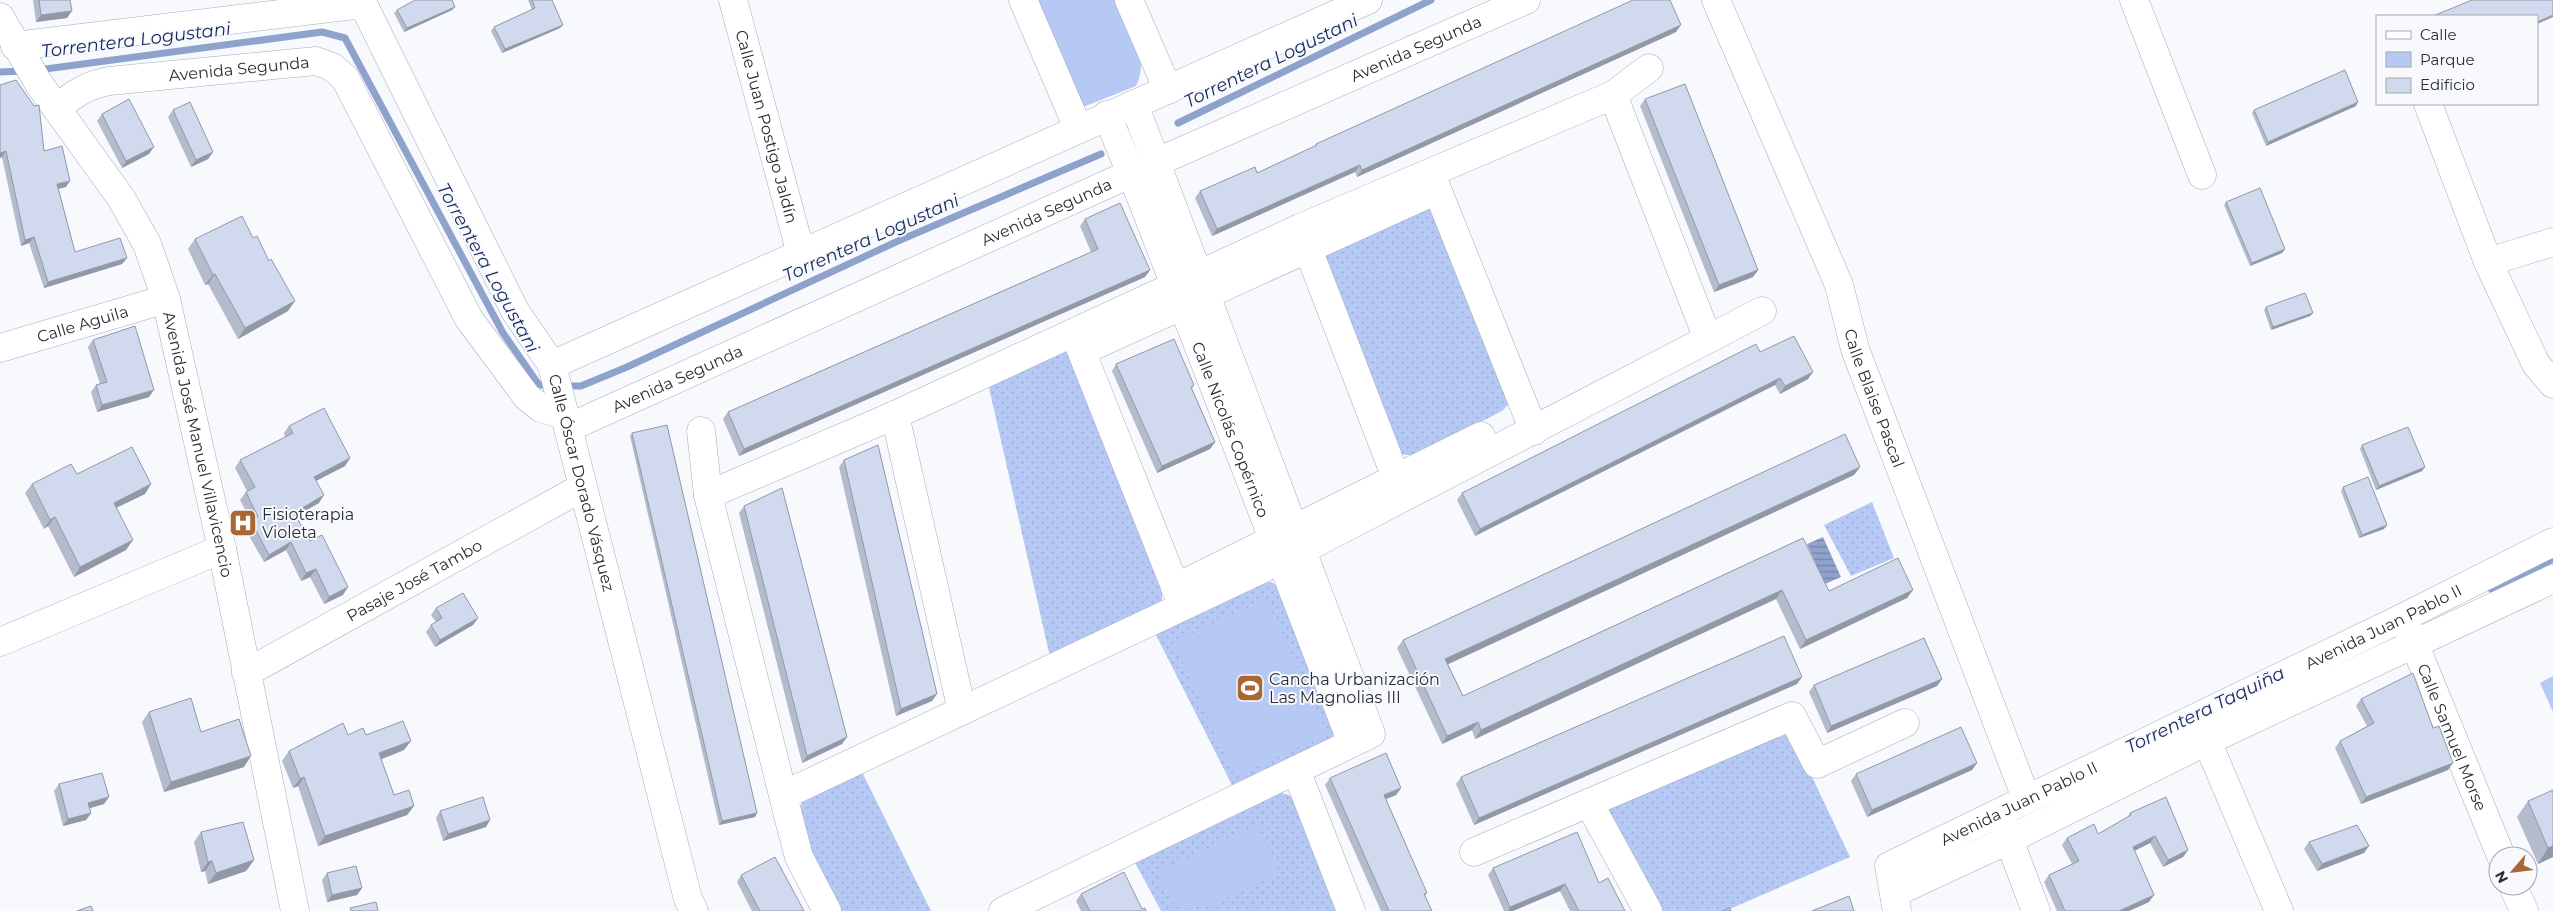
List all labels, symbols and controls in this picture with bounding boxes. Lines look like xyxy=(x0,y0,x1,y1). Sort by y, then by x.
water label: Torrentera Logustani xyxy=(1180,9,1362,113)
street label: Avenida Segunda xyxy=(1348,12,1485,86)
legend xyxy=(2376,15,2538,105)
water label: Torrentera Logustani xyxy=(40,17,232,63)
text: Calle xyxy=(2420,25,2457,44)
street label: Calle Juan Postigo Jaldín xyxy=(731,28,801,225)
text: Parque xyxy=(2420,50,2475,69)
street label: Avenida Segunda xyxy=(168,53,310,85)
text: Edificio xyxy=(2420,75,2475,94)
street label: Avenida Segunda xyxy=(978,174,1115,250)
water label: Torrentera Logustani xyxy=(432,179,544,357)
water label: Torrentera Logustani xyxy=(779,189,963,287)
street label: Calle Aguila xyxy=(35,302,131,347)
street label: Avenida José Manuel Villavicencio xyxy=(159,310,237,579)
street label: Calle Blaise Pascal xyxy=(1840,327,1908,470)
street label: Calle Nicolás Copérnico xyxy=(1188,339,1273,520)
street label: Avenida Segunda xyxy=(609,341,746,417)
street label: Calle Óscar Dorado Vásquez xyxy=(545,372,618,594)
place label: Fisioterapia Violeta xyxy=(262,505,354,542)
hospital icon: Fisioterapia Violeta xyxy=(228,508,258,538)
street label: Pasaje José Tambo xyxy=(343,536,486,626)
street label: Avenida Juan Pablo II xyxy=(2302,581,2465,673)
street label: Calle Samuel Morse xyxy=(2413,661,2491,814)
water label: Torrentera Taquiña xyxy=(2122,662,2288,758)
place label: Cancha Urbanización Las Magnolias III xyxy=(1269,670,1440,707)
sports icon: Cancha Urbanización Las Magnolias III xyxy=(1235,673,1265,703)
street label: Avenida Juan Pablo II xyxy=(1938,758,2101,850)
north arrow xyxy=(2488,846,2538,896)
text: N xyxy=(2491,868,2512,886)

